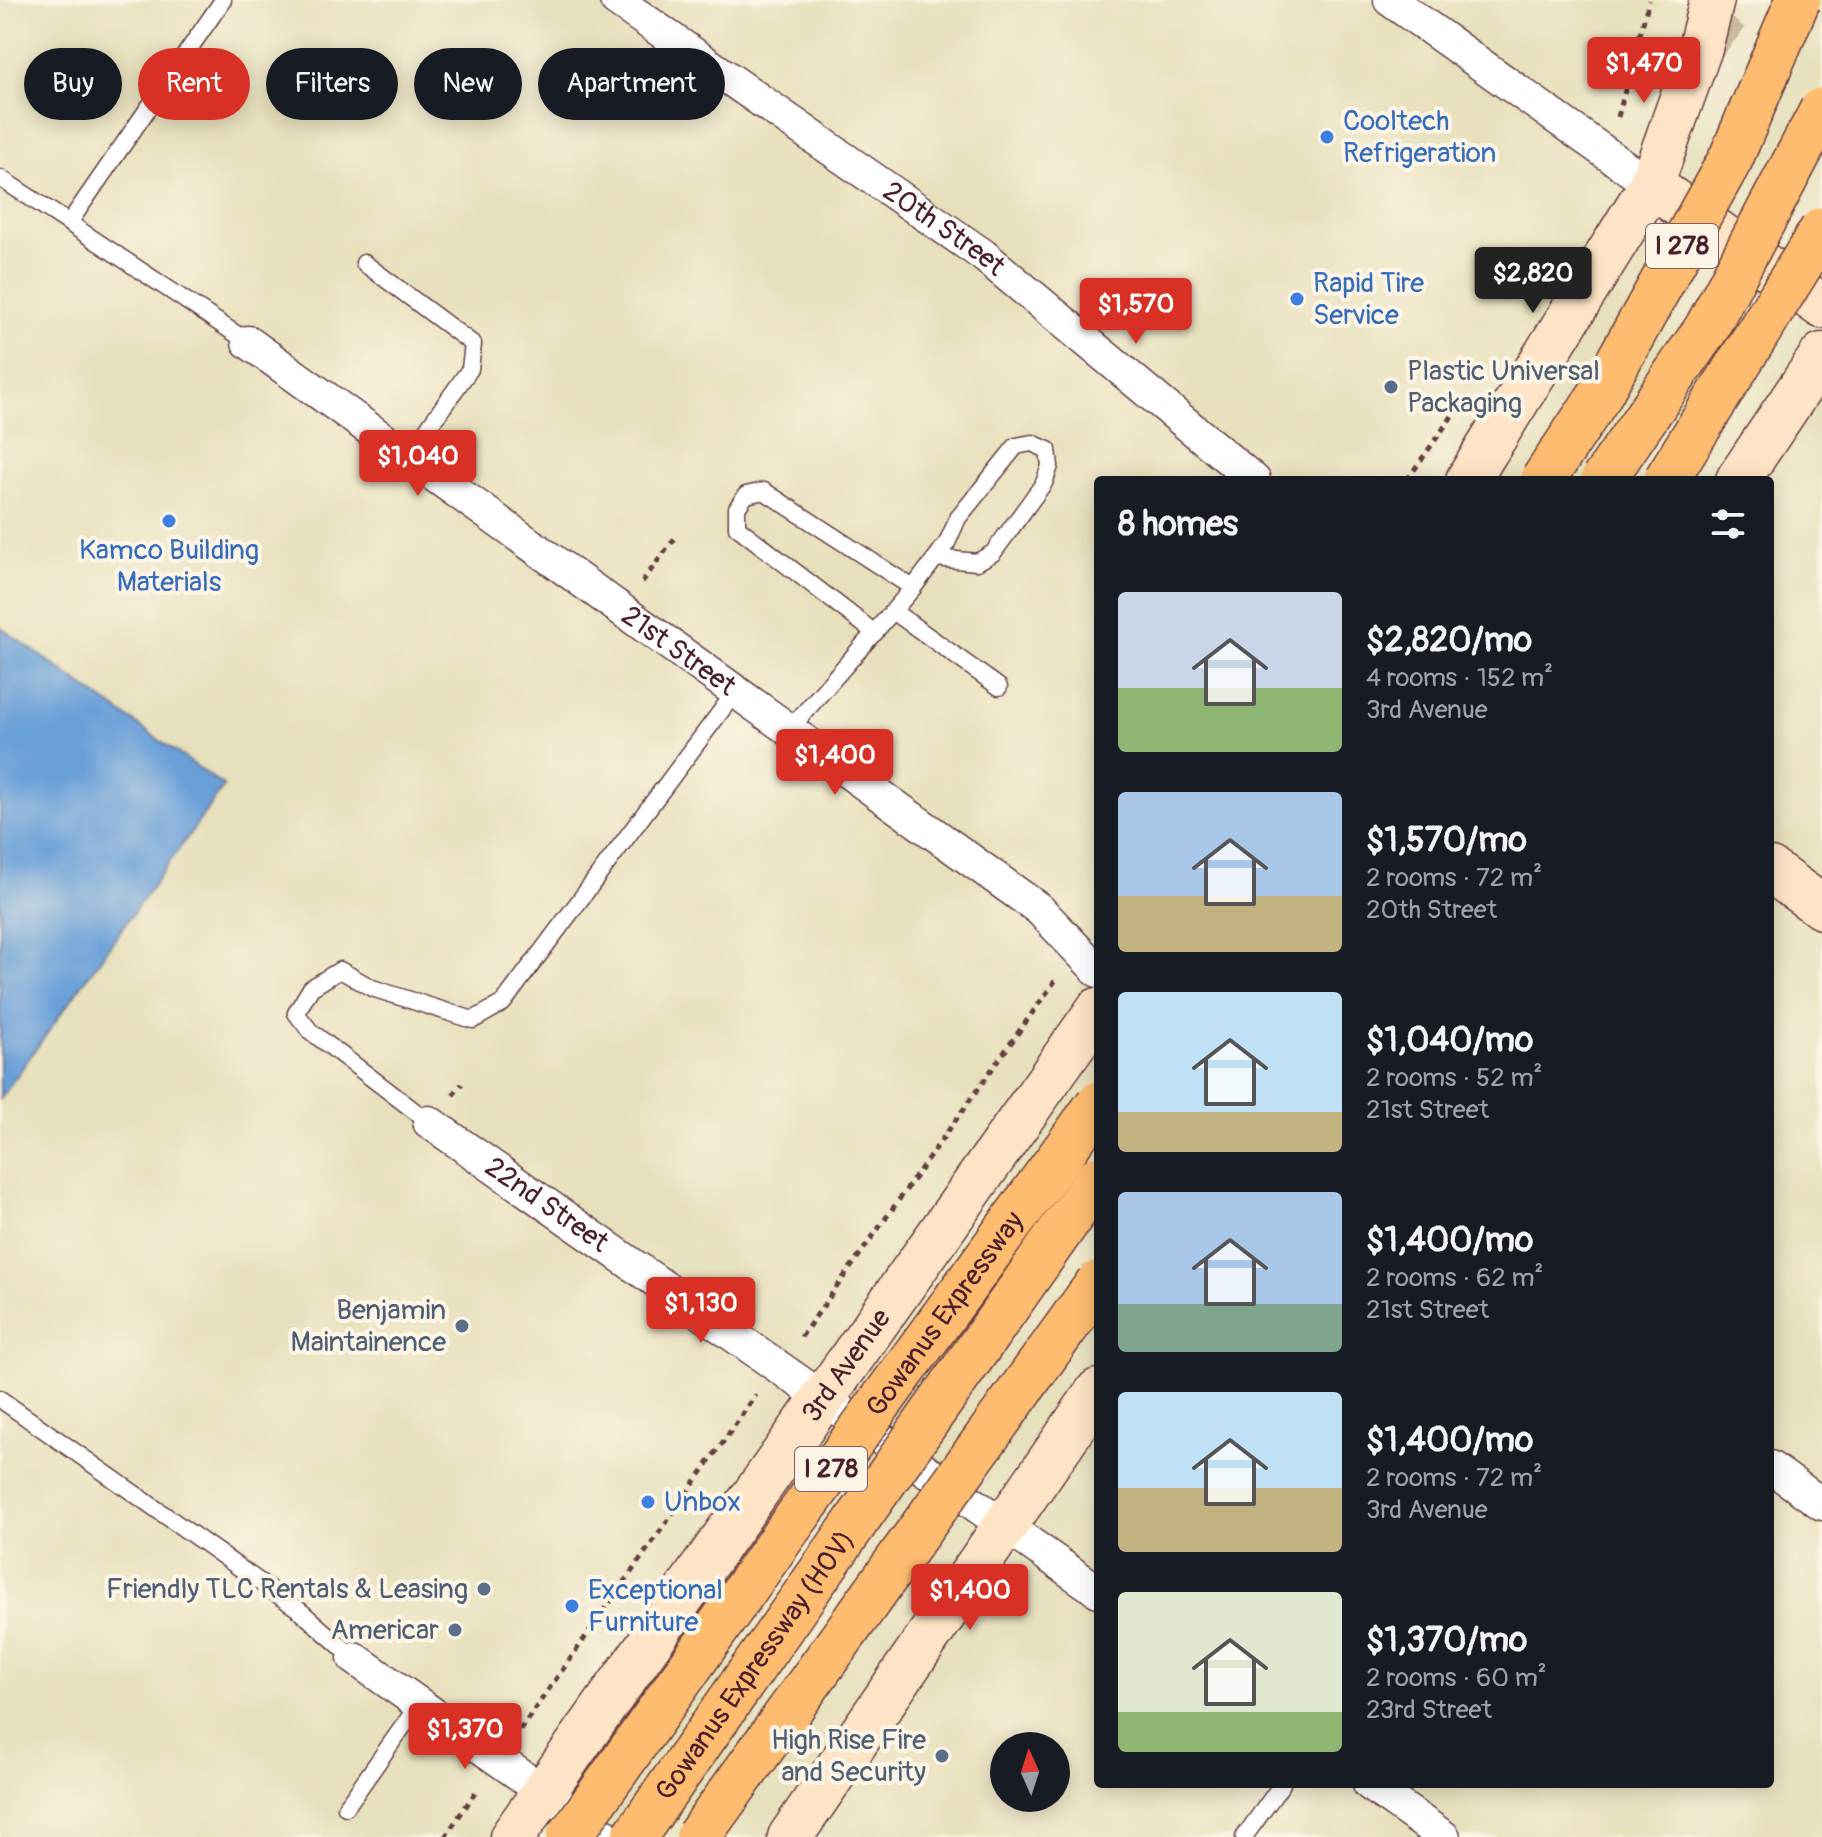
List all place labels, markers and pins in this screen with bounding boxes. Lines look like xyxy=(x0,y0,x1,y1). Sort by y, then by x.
pin: $1,470 xyxy=(1579,37,1709,105)
place label: Cooltech Refrigeration xyxy=(1343,104,1496,171)
marker: Cooltech Refrigeration xyxy=(1318,128,1336,146)
pin: $2,820 xyxy=(1468,247,1598,315)
place label: Rapid Tire Service xyxy=(1313,266,1424,333)
pin: $1,570 xyxy=(1071,278,1201,346)
marker: Rapid Tire Service xyxy=(1288,290,1306,308)
place label: Plastic Universal Packaging xyxy=(1407,354,1600,421)
marker: Plastic Universal Packaging xyxy=(1382,378,1400,396)
pin: $1,040 xyxy=(353,430,483,498)
marker: Kamco Building Materials xyxy=(160,512,178,530)
place label: Kamco Building Materials xyxy=(79,533,259,600)
pin: $1,400 xyxy=(770,729,900,797)
pin: $1,130 xyxy=(636,1277,766,1345)
place label: Benjamin Maintainence xyxy=(291,1293,446,1360)
marker: Benjamin Maintainence xyxy=(453,1317,471,1335)
place label: Unbox xyxy=(664,1485,741,1520)
marker: Unbox xyxy=(639,1493,657,1511)
pin: $1,400 xyxy=(905,1564,1035,1632)
place label: Friendly TLC Rentals & Leasing xyxy=(106,1572,468,1607)
place label: Exceptional Furniture xyxy=(588,1573,723,1640)
marker: Friendly TLC Rentals & Leasing xyxy=(475,1580,493,1598)
marker: Exceptional Furniture xyxy=(563,1597,581,1615)
place label: Americar xyxy=(330,1613,439,1648)
marker: Americar xyxy=(446,1621,464,1639)
pin: $1,370 xyxy=(400,1703,530,1771)
place label: High Rise Fire and Security xyxy=(771,1723,926,1790)
marker: High Rise Fire and Security xyxy=(933,1747,951,1765)

